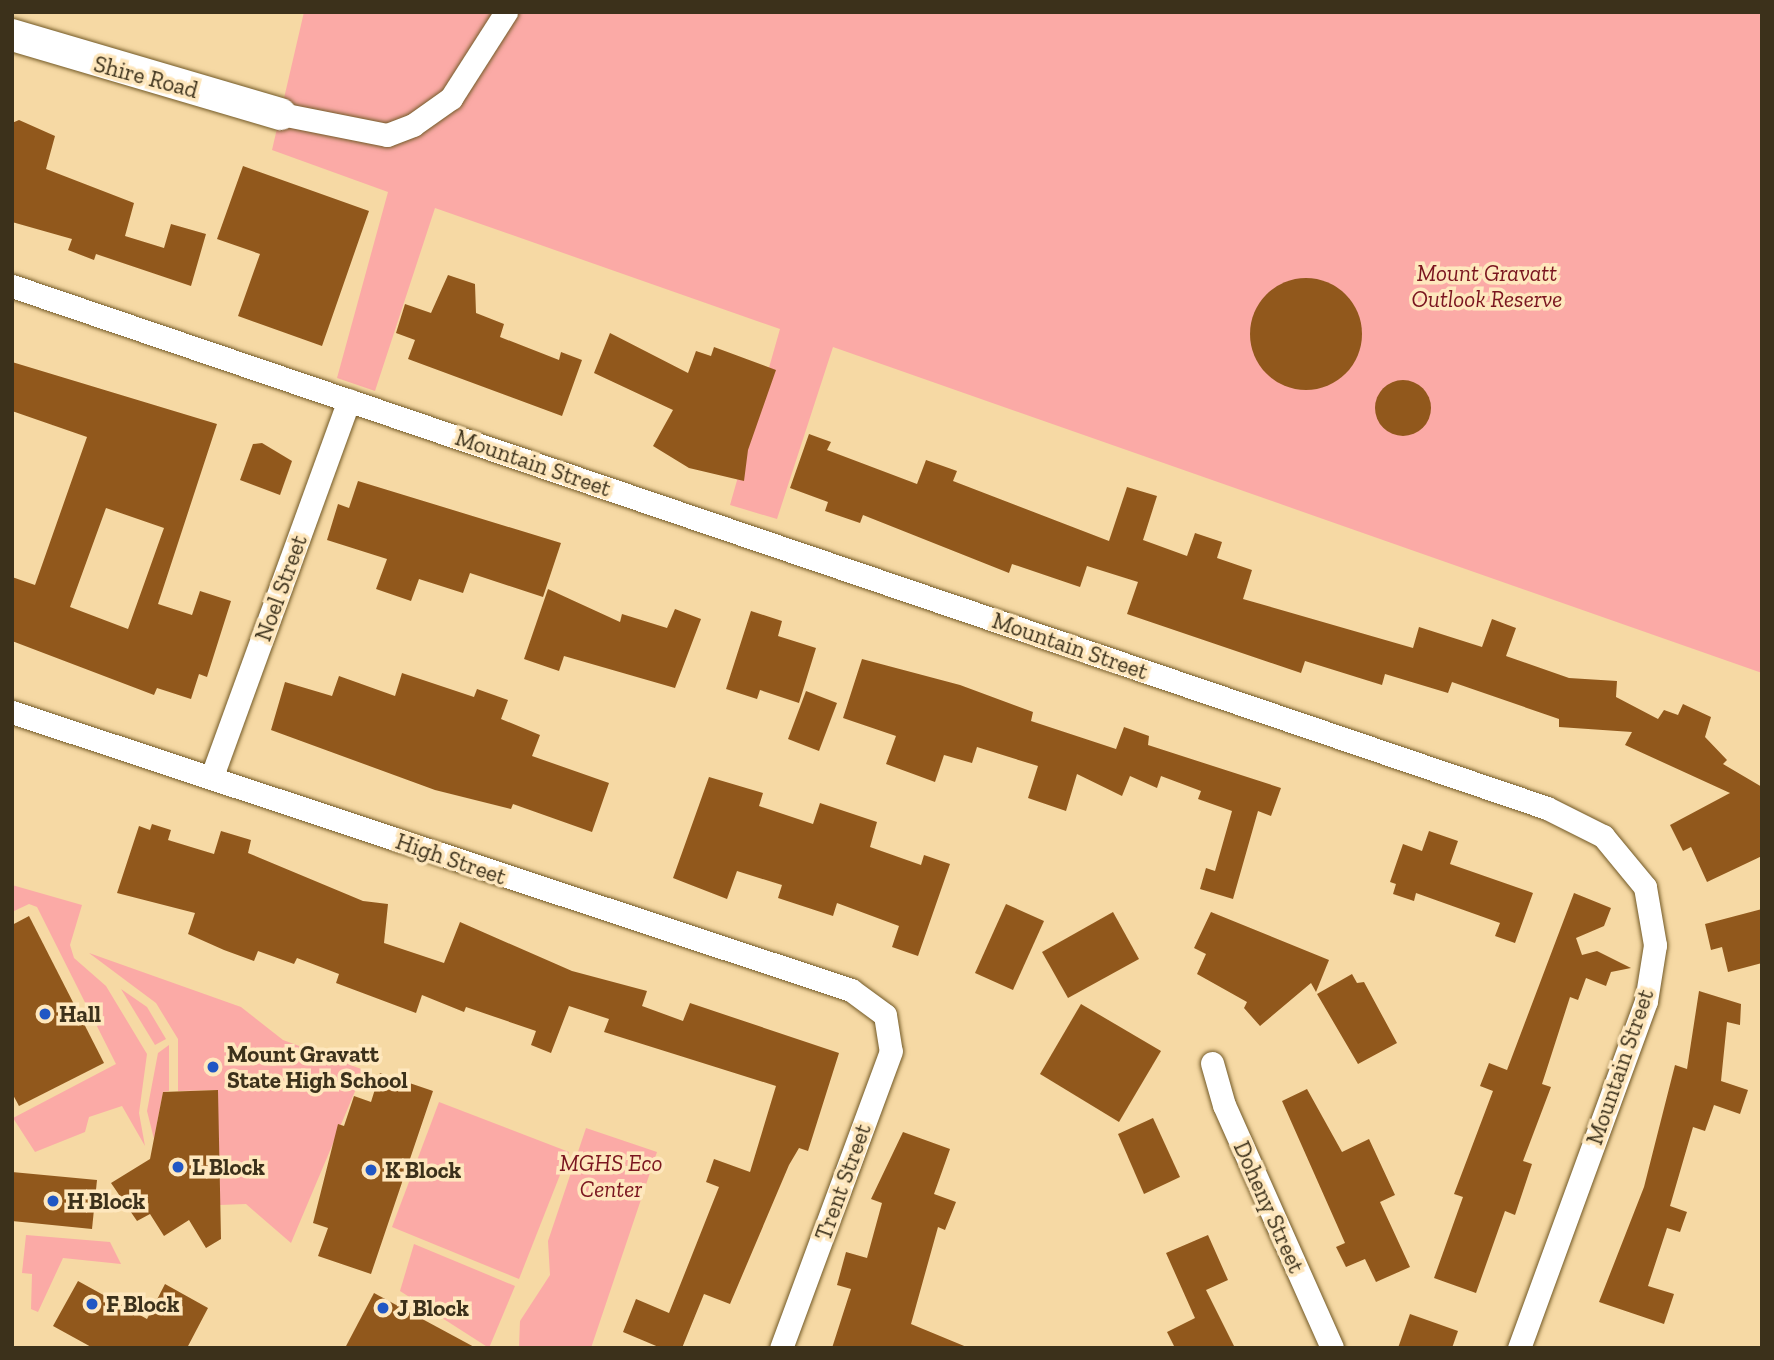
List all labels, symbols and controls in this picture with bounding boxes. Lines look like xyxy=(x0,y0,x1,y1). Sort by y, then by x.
street label: Shire Road xyxy=(91,50,201,104)
park label: Mount Gravatt Outlook Reserve xyxy=(1411,259,1563,313)
street label: Mountain Street xyxy=(452,423,614,503)
street label: Noel Street xyxy=(249,531,313,645)
street label: Mountain Street xyxy=(989,606,1151,686)
street label: High Street xyxy=(392,827,510,891)
street label: Mountain Street xyxy=(1580,986,1660,1148)
place label: Hall xyxy=(59,1000,101,1028)
marker: Hall xyxy=(37,1006,53,1022)
place label: Mount Gravatt State High School xyxy=(227,1040,408,1094)
marker: Mount Gravatt State High School xyxy=(205,1059,221,1075)
street label: Trent Street xyxy=(809,1120,877,1244)
street label: Doheny Street xyxy=(1228,1137,1310,1277)
park label: MGHS Eco Center xyxy=(559,1149,663,1203)
place label: L Block xyxy=(192,1153,266,1181)
place label: K Block xyxy=(385,1156,461,1184)
marker: L Block xyxy=(170,1159,186,1175)
marker: K Block xyxy=(363,1162,379,1178)
place label: H Block xyxy=(67,1187,145,1215)
marker: H Block xyxy=(45,1193,61,1209)
place label: F Block xyxy=(106,1290,180,1318)
place label: J Block xyxy=(397,1294,469,1322)
marker: F Block xyxy=(84,1296,100,1312)
marker: J Block xyxy=(375,1300,391,1316)

